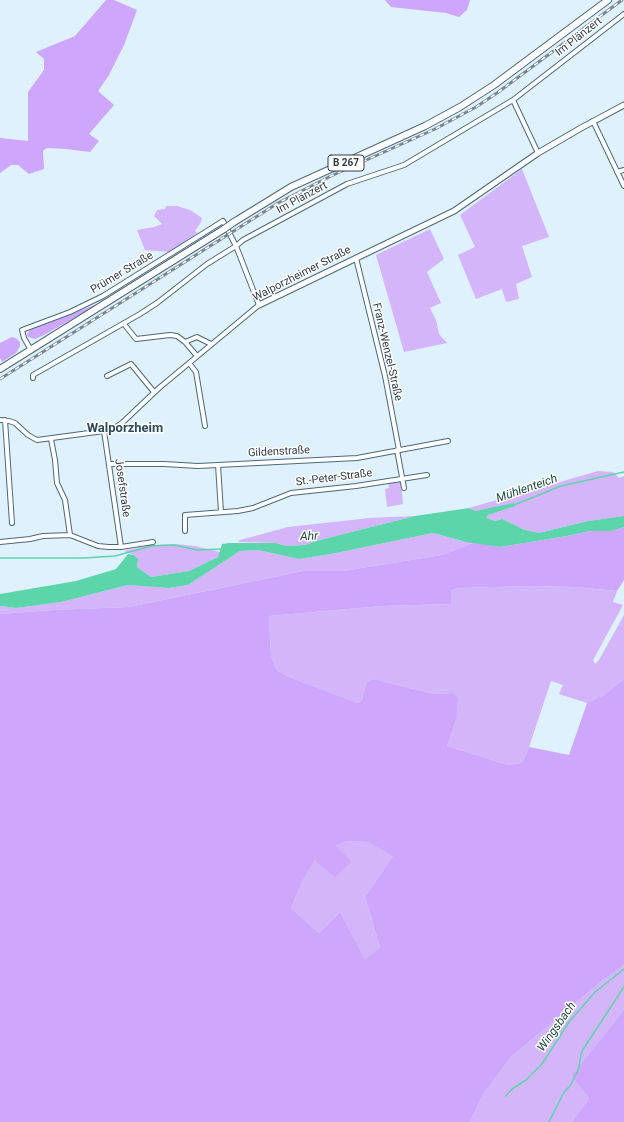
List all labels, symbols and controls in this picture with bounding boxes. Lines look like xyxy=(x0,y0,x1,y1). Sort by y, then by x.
street label: Im Plänzert xyxy=(553,15,605,59)
road number: B 267 xyxy=(328,155,364,171)
street label: Im Plänzert xyxy=(274,179,330,217)
street label: Walporzheimer Straße xyxy=(251,244,353,304)
street label: Prümer Straße xyxy=(88,249,156,297)
street label: Franz-Wenzel-Straße xyxy=(369,302,405,402)
district label: Walporzheim xyxy=(87,421,163,437)
street label: Gildenstraße xyxy=(248,444,310,460)
street label: Josefstraße xyxy=(111,458,133,518)
street label: St.-Peter-Straße xyxy=(295,467,373,489)
water label: Mühlenteich xyxy=(495,472,559,506)
water label: Ahr xyxy=(300,529,318,545)
water label: Wingsbach xyxy=(535,999,579,1055)

